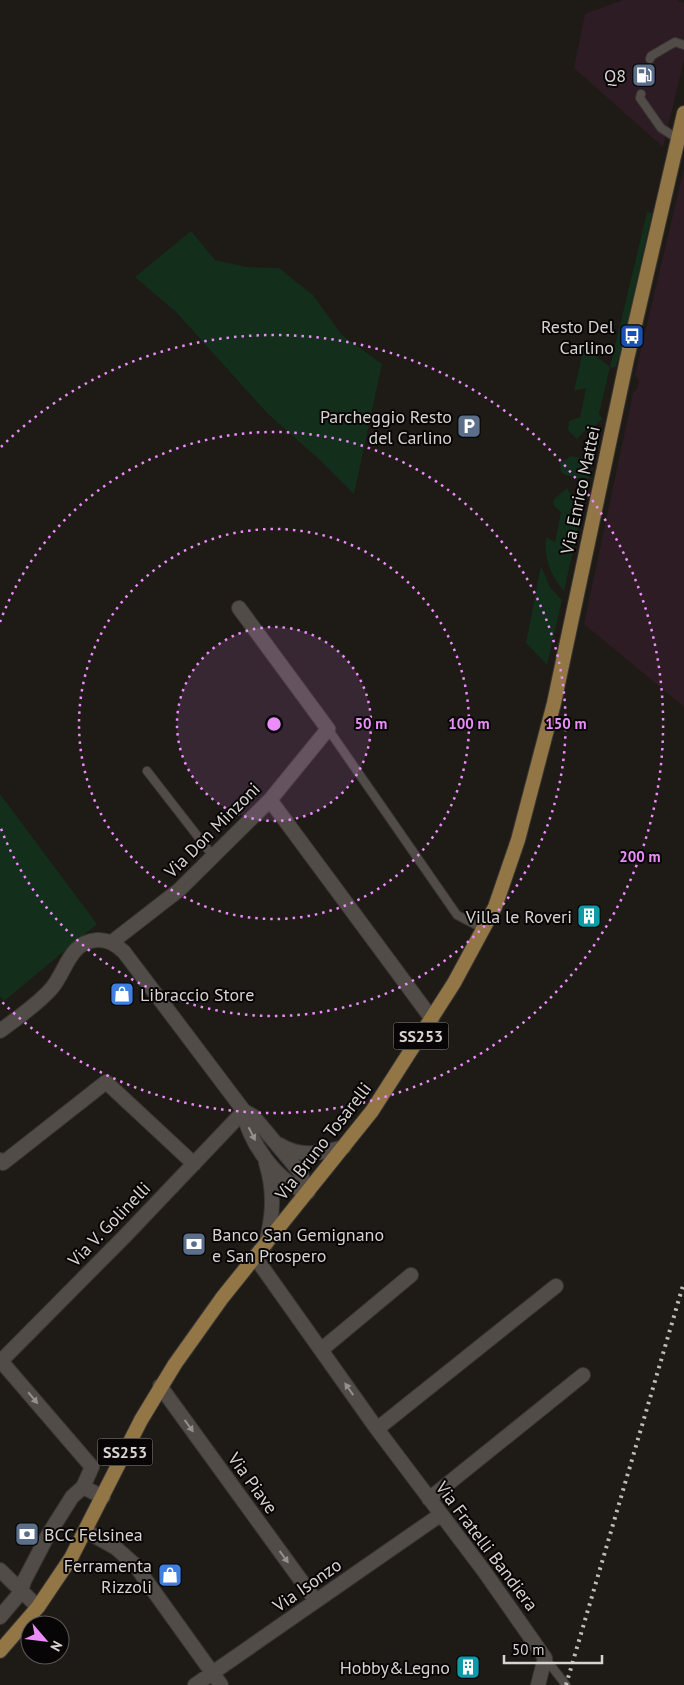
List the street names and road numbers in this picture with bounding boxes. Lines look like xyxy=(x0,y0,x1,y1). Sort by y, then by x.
street label: Via Enrico Mattei xyxy=(555,424,605,557)
street label: Via Don Minzoni xyxy=(159,777,265,883)
road number: SS253 xyxy=(394,1022,448,1050)
street label: Via Bruno Tosarelli xyxy=(269,1077,376,1205)
street label: Via V. Golinelli xyxy=(62,1177,155,1272)
road number: SS253 xyxy=(98,1438,152,1465)
street label: Via Piave xyxy=(222,1447,283,1518)
street label: Via Fratelli Bandiera xyxy=(430,1476,543,1615)
street label: Via Isonzo xyxy=(267,1553,346,1618)

